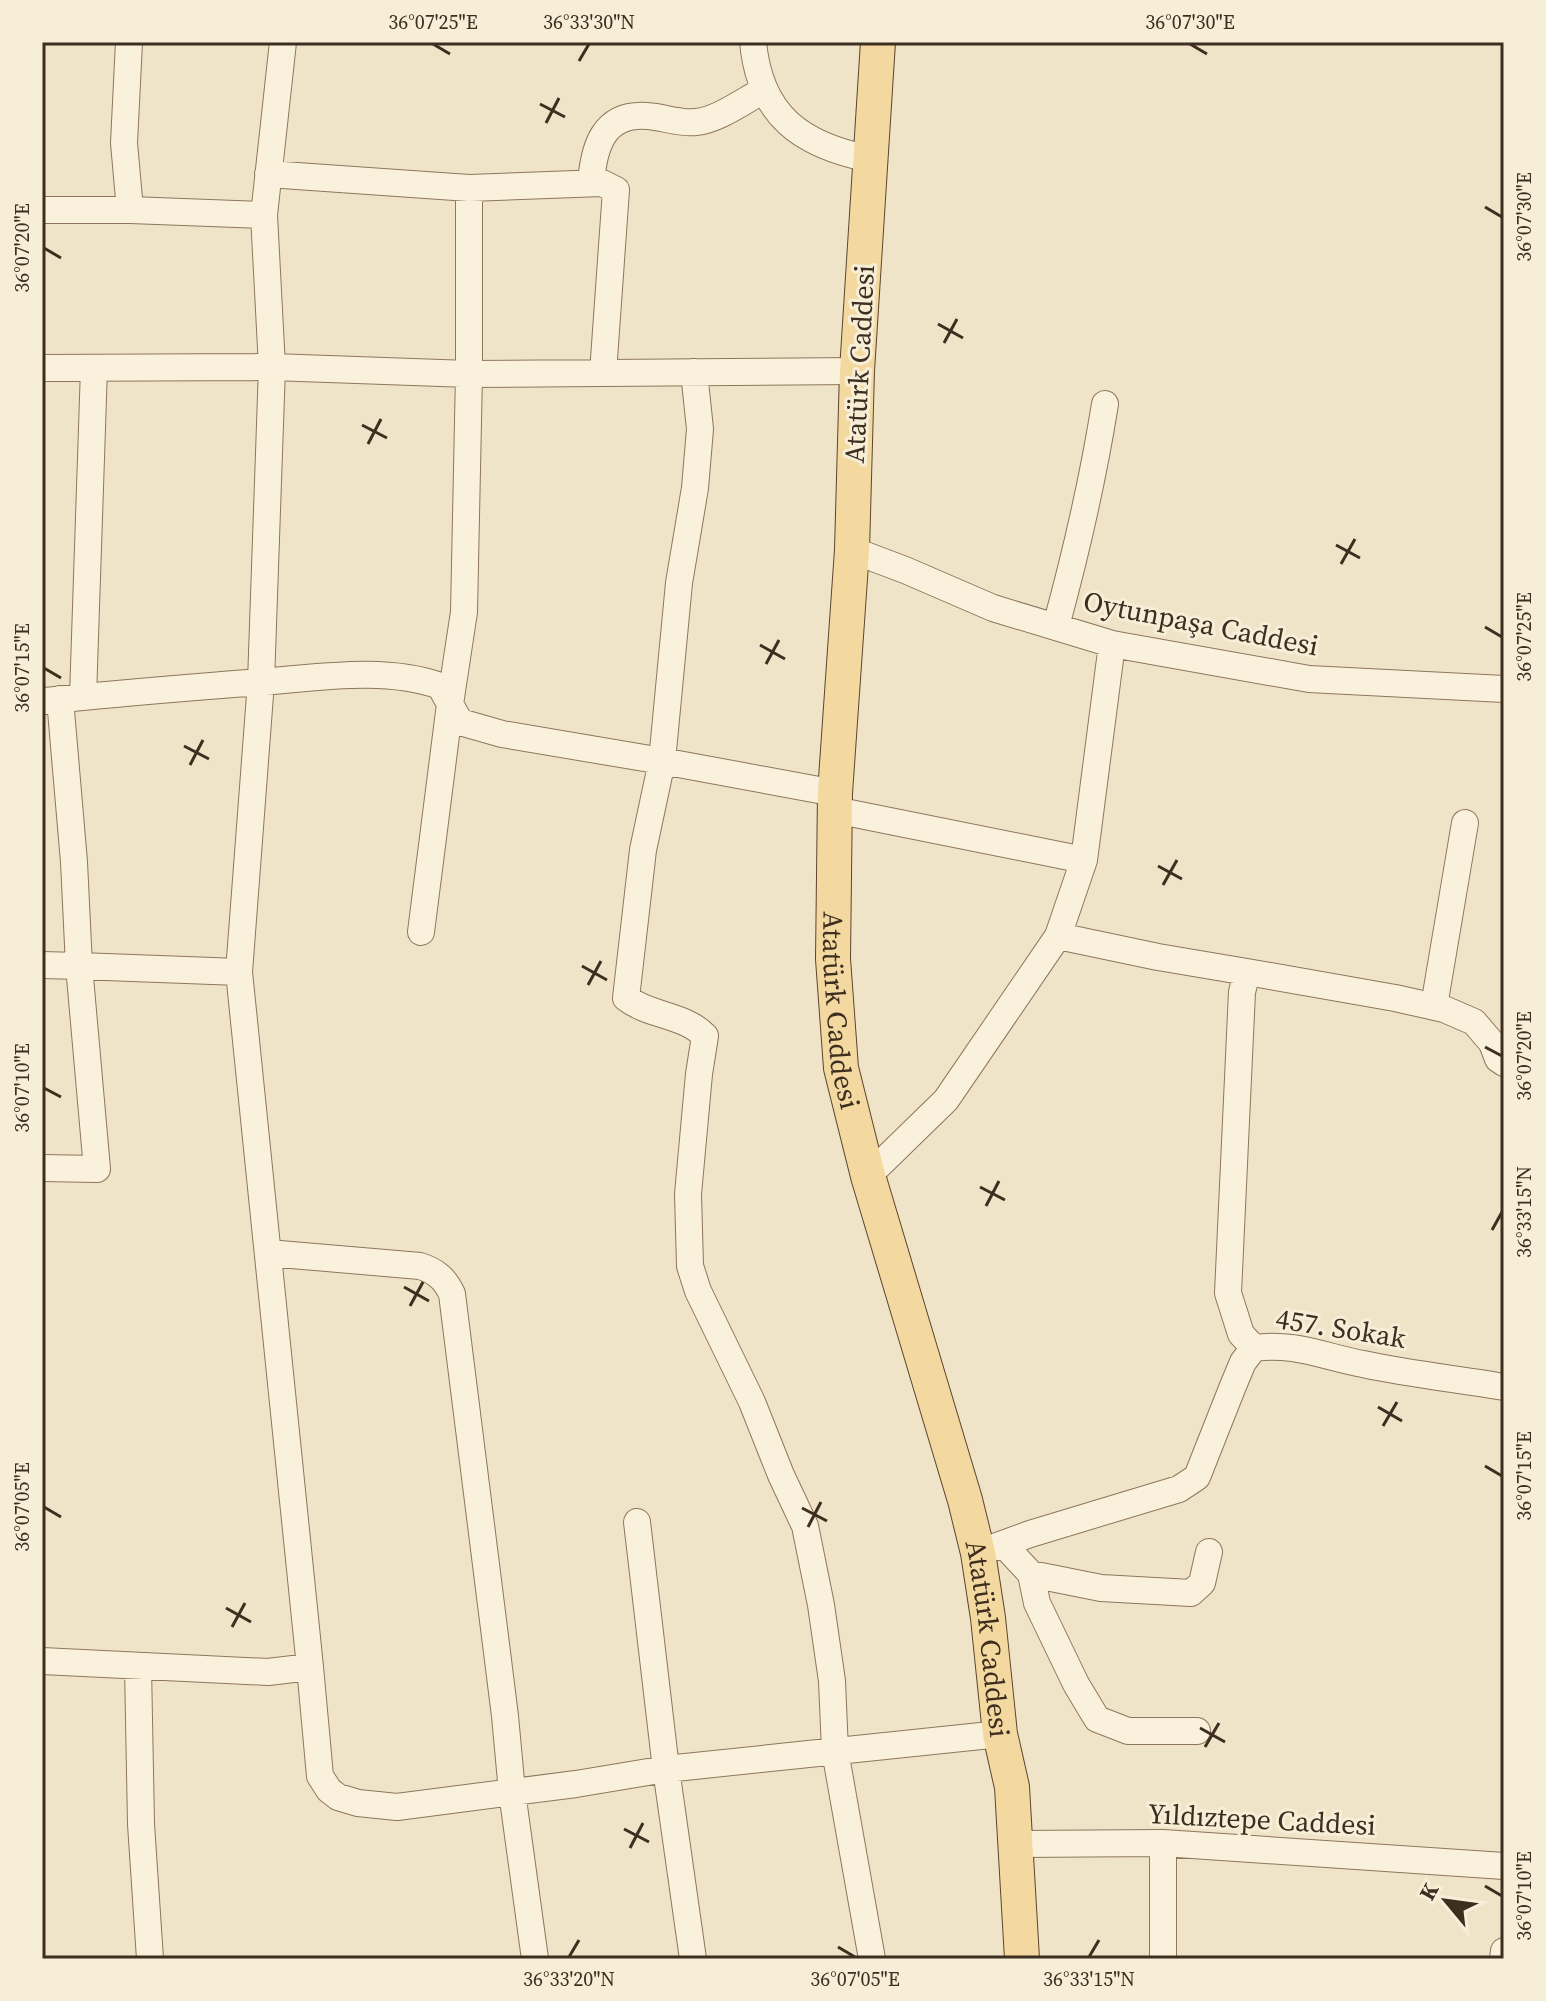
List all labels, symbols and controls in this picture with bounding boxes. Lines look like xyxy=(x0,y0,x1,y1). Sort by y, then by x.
text: 36°07'25"E xyxy=(388,8,478,36)
text: 36°33'30"N xyxy=(543,8,635,36)
text: 36°07'30"E xyxy=(1145,8,1235,36)
text: 36°07'30"E xyxy=(1510,172,1538,262)
text: 36°07'20"E xyxy=(8,203,36,293)
street label: Atatürk Caddesi xyxy=(835,264,883,464)
street label: Oytunpaşa Caddesi xyxy=(1080,582,1322,664)
text: 36°07'25"E xyxy=(1510,592,1538,682)
text: 36°07'15"E xyxy=(8,623,36,713)
street label: Atatürk Caddesi xyxy=(814,911,870,1113)
text: 36°07'20"E xyxy=(1510,1011,1538,1101)
text: 36°07'10"E xyxy=(8,1043,36,1133)
text: 36°33'15"N xyxy=(1510,1166,1538,1258)
street label: 457. Sokak xyxy=(1273,1299,1409,1357)
text: 36°07'15"E xyxy=(1510,1431,1538,1521)
text: 36°07'05"E xyxy=(8,1462,36,1552)
street label: Atatürk Caddesi xyxy=(956,1536,1019,1739)
street label: Yıldıztepe Caddesi xyxy=(1147,1794,1377,1844)
text: 36°07'10"E xyxy=(1510,1851,1538,1941)
north arrow xyxy=(1406,1861,1486,1941)
text: K xyxy=(1412,1877,1446,1905)
text: 36°33'20"N xyxy=(523,1965,615,1993)
text: 36°07'05"E xyxy=(810,1965,900,1993)
text: 36°33'15"N xyxy=(1043,1965,1135,1993)

